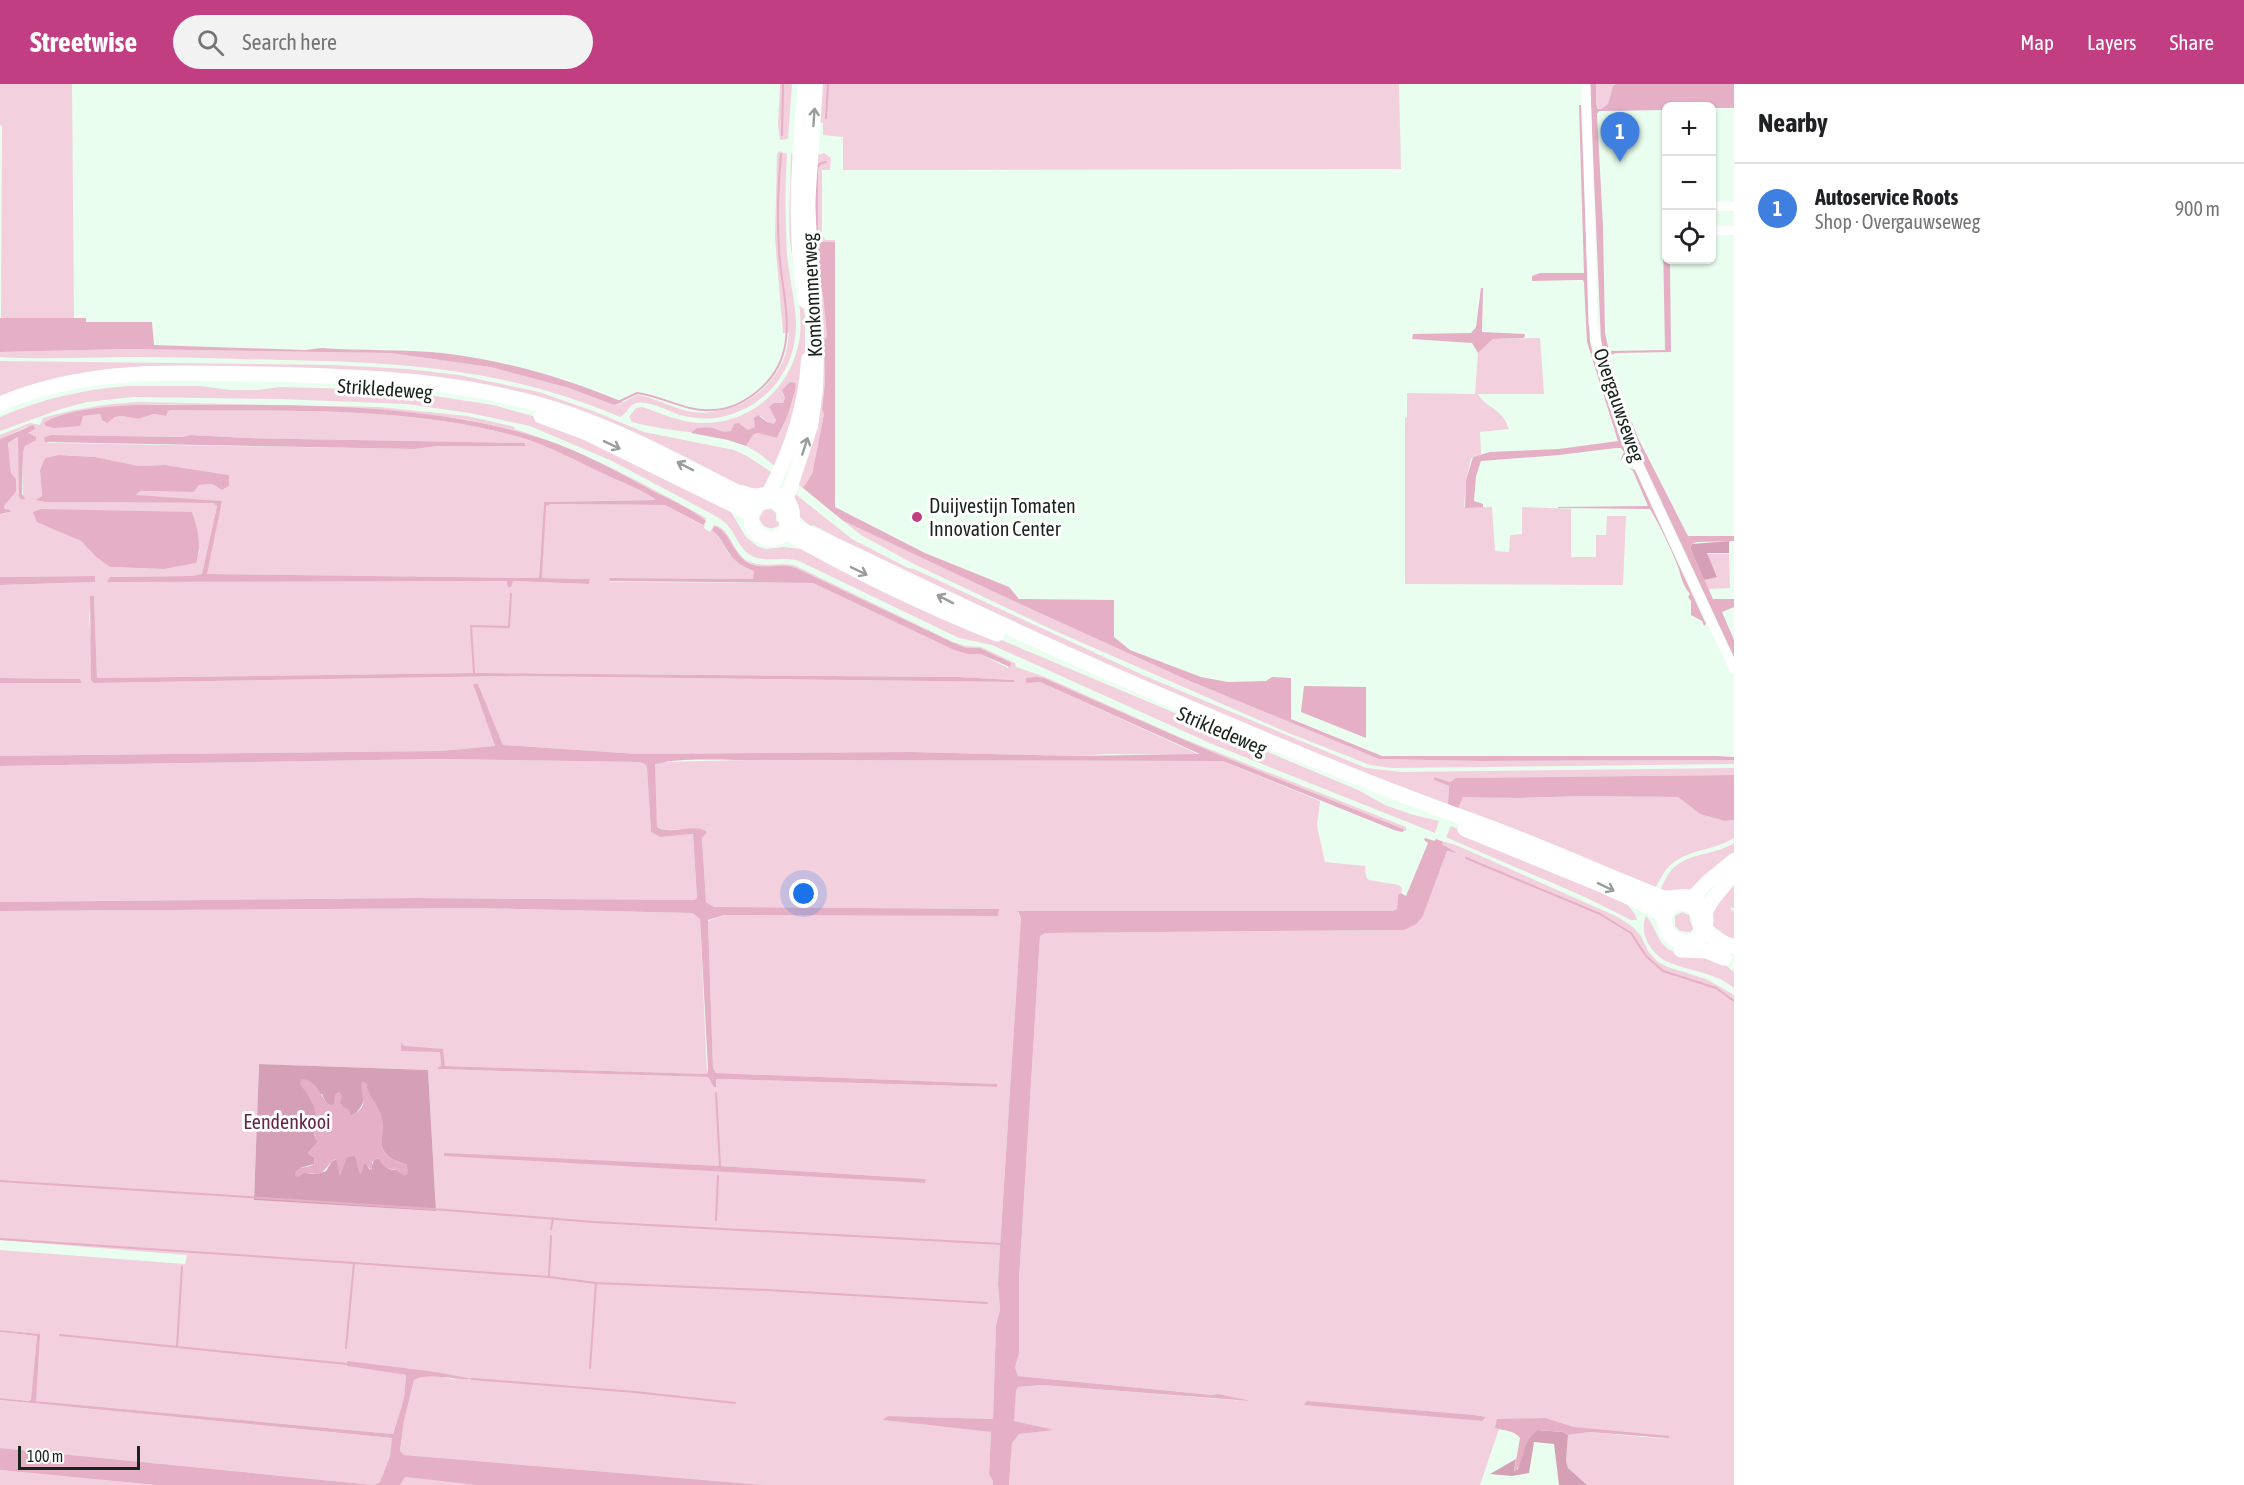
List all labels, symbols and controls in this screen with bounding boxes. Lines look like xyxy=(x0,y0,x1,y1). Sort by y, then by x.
search box xyxy=(173,15,593,69)
text: Streetwise xyxy=(30,26,137,58)
icon: search xyxy=(194,26,227,59)
text: Search here xyxy=(242,29,337,55)
text: Map xyxy=(2020,30,2054,54)
text: Layers xyxy=(2087,30,2137,54)
text: Share xyxy=(2170,30,2214,54)
map controls xyxy=(1662,102,1716,264)
button: + xyxy=(1662,102,1716,156)
one-way arrow xyxy=(808,107,819,127)
text: Nearby xyxy=(1758,108,1828,138)
pin: 1 xyxy=(1600,112,1640,162)
button: − xyxy=(1662,156,1716,210)
text: Autoservice Roots xyxy=(1815,184,1958,210)
text: 1 xyxy=(1773,197,1782,220)
text: 900 m xyxy=(2175,197,2220,220)
button: locate xyxy=(1662,210,1716,264)
text: Shop · Overgauwseweg xyxy=(1815,210,1980,233)
street label: Komkommerweg xyxy=(797,232,826,358)
street label: Overgauwseweg xyxy=(1589,345,1650,465)
street label: Strikledeweg xyxy=(337,374,434,403)
one-way arrow xyxy=(801,437,812,455)
one-way arrow xyxy=(603,439,620,451)
one-way arrow xyxy=(676,459,694,471)
place label: Duijvestijn Tomaten Innovation Center xyxy=(929,494,1076,540)
marker: Duijvestijn Tomaten Innovation Center xyxy=(910,510,924,524)
one-way arrow xyxy=(850,565,867,577)
one-way arrow xyxy=(937,593,955,604)
street label: Strikledeweg xyxy=(1174,701,1271,760)
your location xyxy=(789,879,818,908)
one-way arrow xyxy=(1597,882,1615,894)
park label: Eendenkooi xyxy=(243,1110,331,1133)
scale bar xyxy=(18,1443,140,1470)
text: 100 m xyxy=(27,1447,63,1465)

